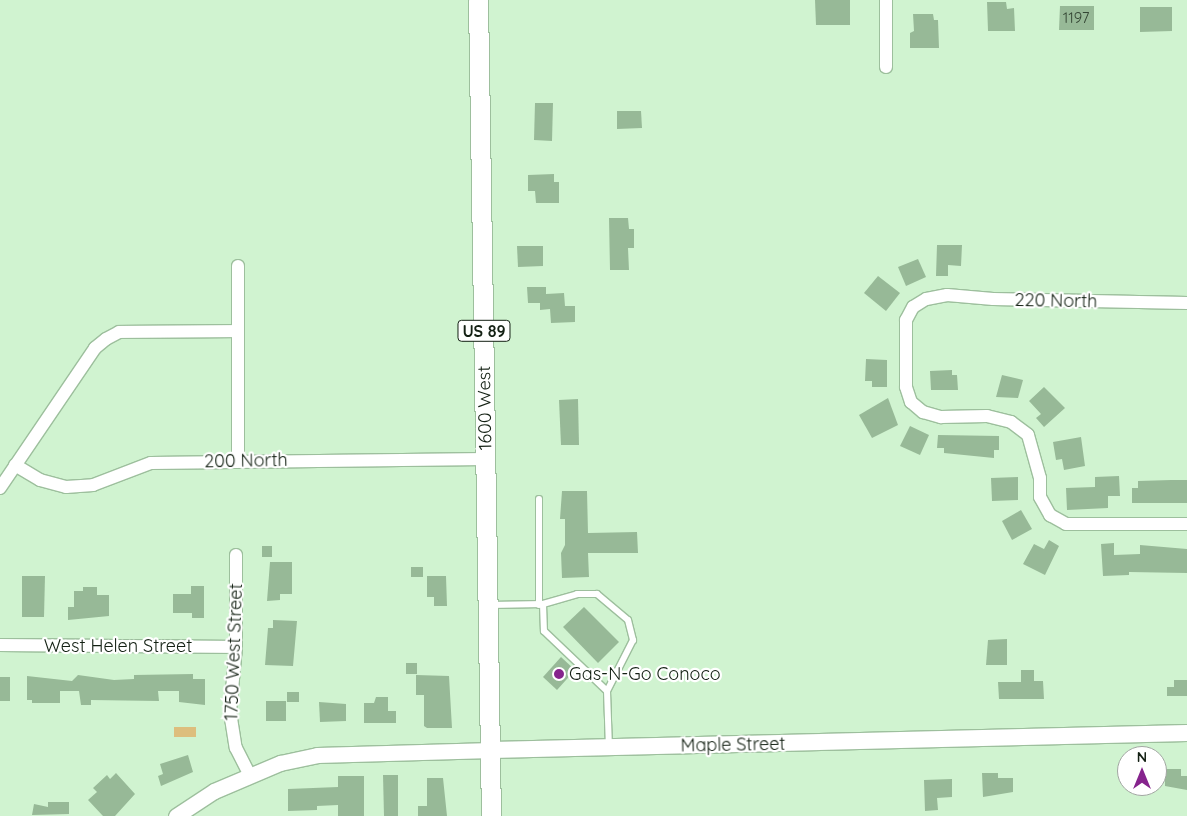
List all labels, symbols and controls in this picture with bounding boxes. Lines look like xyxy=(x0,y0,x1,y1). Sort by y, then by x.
house number: 1197 xyxy=(1063,9,1089,27)
street label: 220 North xyxy=(1014,289,1098,313)
road number: US 89 xyxy=(456,318,512,344)
street label: 1600 West xyxy=(473,366,497,450)
street label: 200 North xyxy=(204,449,288,473)
street label: 1750 West Street xyxy=(221,583,247,721)
street label: West Helen Street xyxy=(44,635,192,657)
place label: Gas-N-Go Conoco xyxy=(569,663,721,685)
marker: Gas-N-Go Conoco xyxy=(553,668,565,680)
street label: Maple Street xyxy=(680,733,786,757)
north arrow xyxy=(1117,746,1167,796)
text: N xyxy=(1137,748,1147,766)

